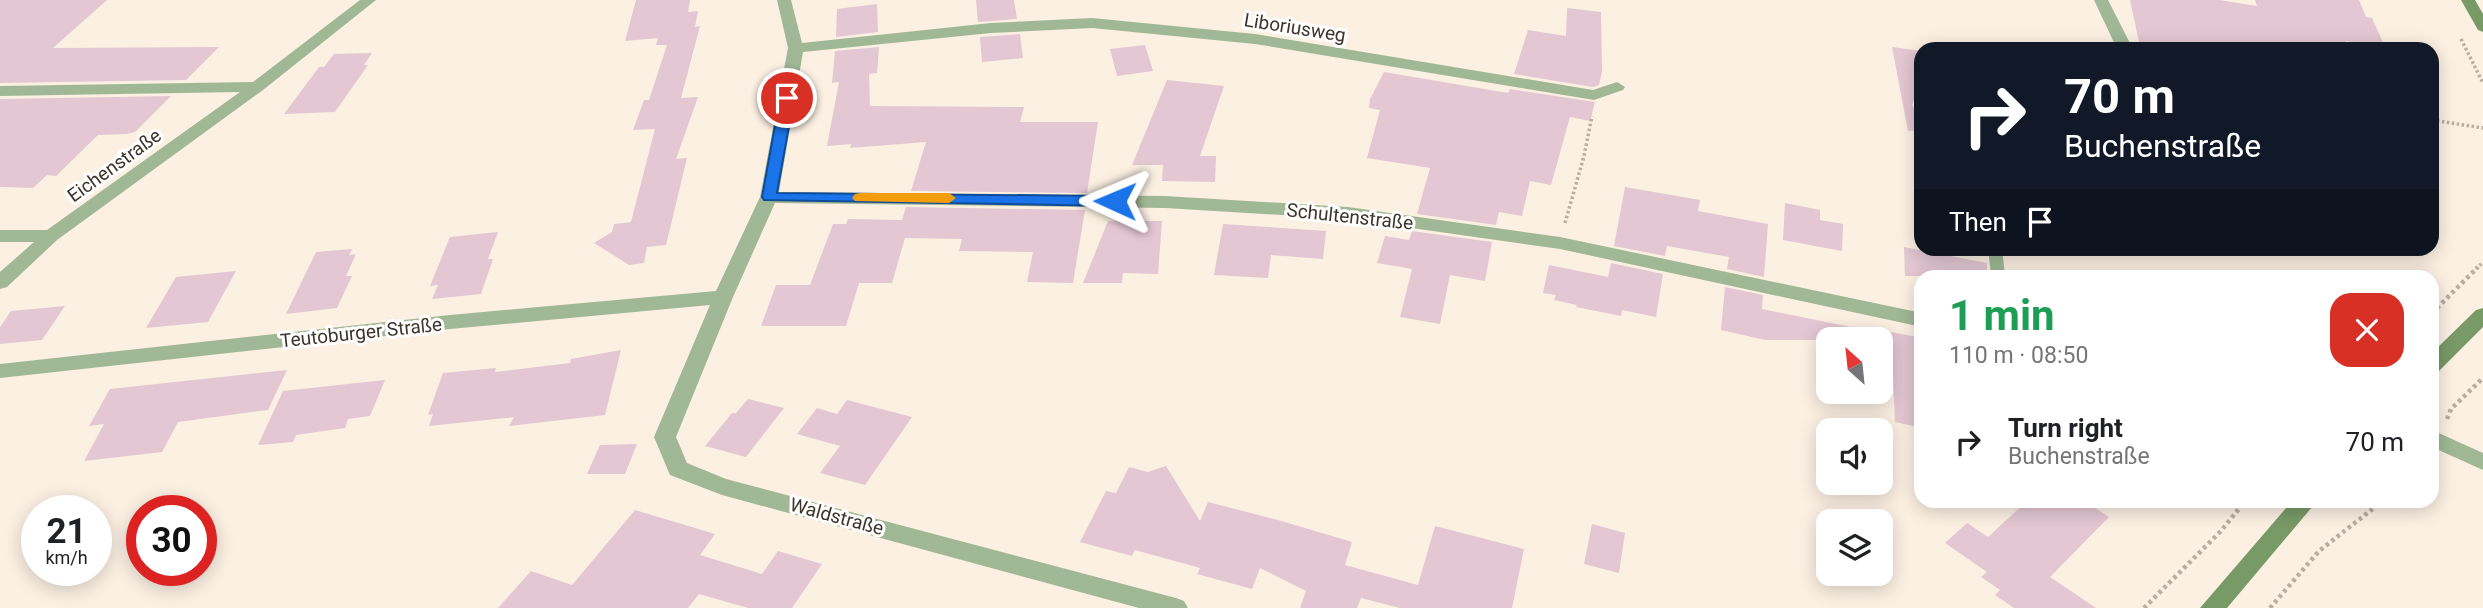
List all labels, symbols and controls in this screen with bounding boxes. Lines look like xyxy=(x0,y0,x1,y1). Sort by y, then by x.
street label: Liboriusweg xyxy=(1242,8,1347,47)
pin xyxy=(757,68,817,128)
text: 70 m xyxy=(2064,68,2175,125)
icon: right xyxy=(1949,70,2040,161)
icon: arrive xyxy=(768,79,806,117)
street label: Eichenstraße xyxy=(63,124,166,207)
text: Buchenstraße xyxy=(2064,127,2261,165)
position arrow xyxy=(1078,164,1152,238)
street label: Schultenstraße xyxy=(1285,198,1414,235)
icon: arrive xyxy=(2021,203,2059,241)
text: Then xyxy=(1949,207,2007,237)
text: 1 min xyxy=(1949,291,2055,340)
button: close xyxy=(2330,293,2404,367)
street label: Teutoburger Straße xyxy=(279,313,443,352)
north arrow xyxy=(1816,327,1894,404)
map controls xyxy=(1816,327,1893,586)
text: 110 m · 08:50 xyxy=(1949,342,2088,369)
text: Turn right xyxy=(2008,413,2123,443)
button: sound xyxy=(1816,418,1893,495)
icon: right xyxy=(1949,423,1987,461)
text: 70 m xyxy=(2346,427,2404,457)
text: Buchenstraße xyxy=(2008,443,2150,470)
street label: Waldstraße xyxy=(788,493,886,540)
speed limit sign: 30 xyxy=(126,495,217,586)
button: layers xyxy=(1816,509,1893,586)
text: 21 xyxy=(46,511,87,552)
text: km/h xyxy=(45,547,88,568)

